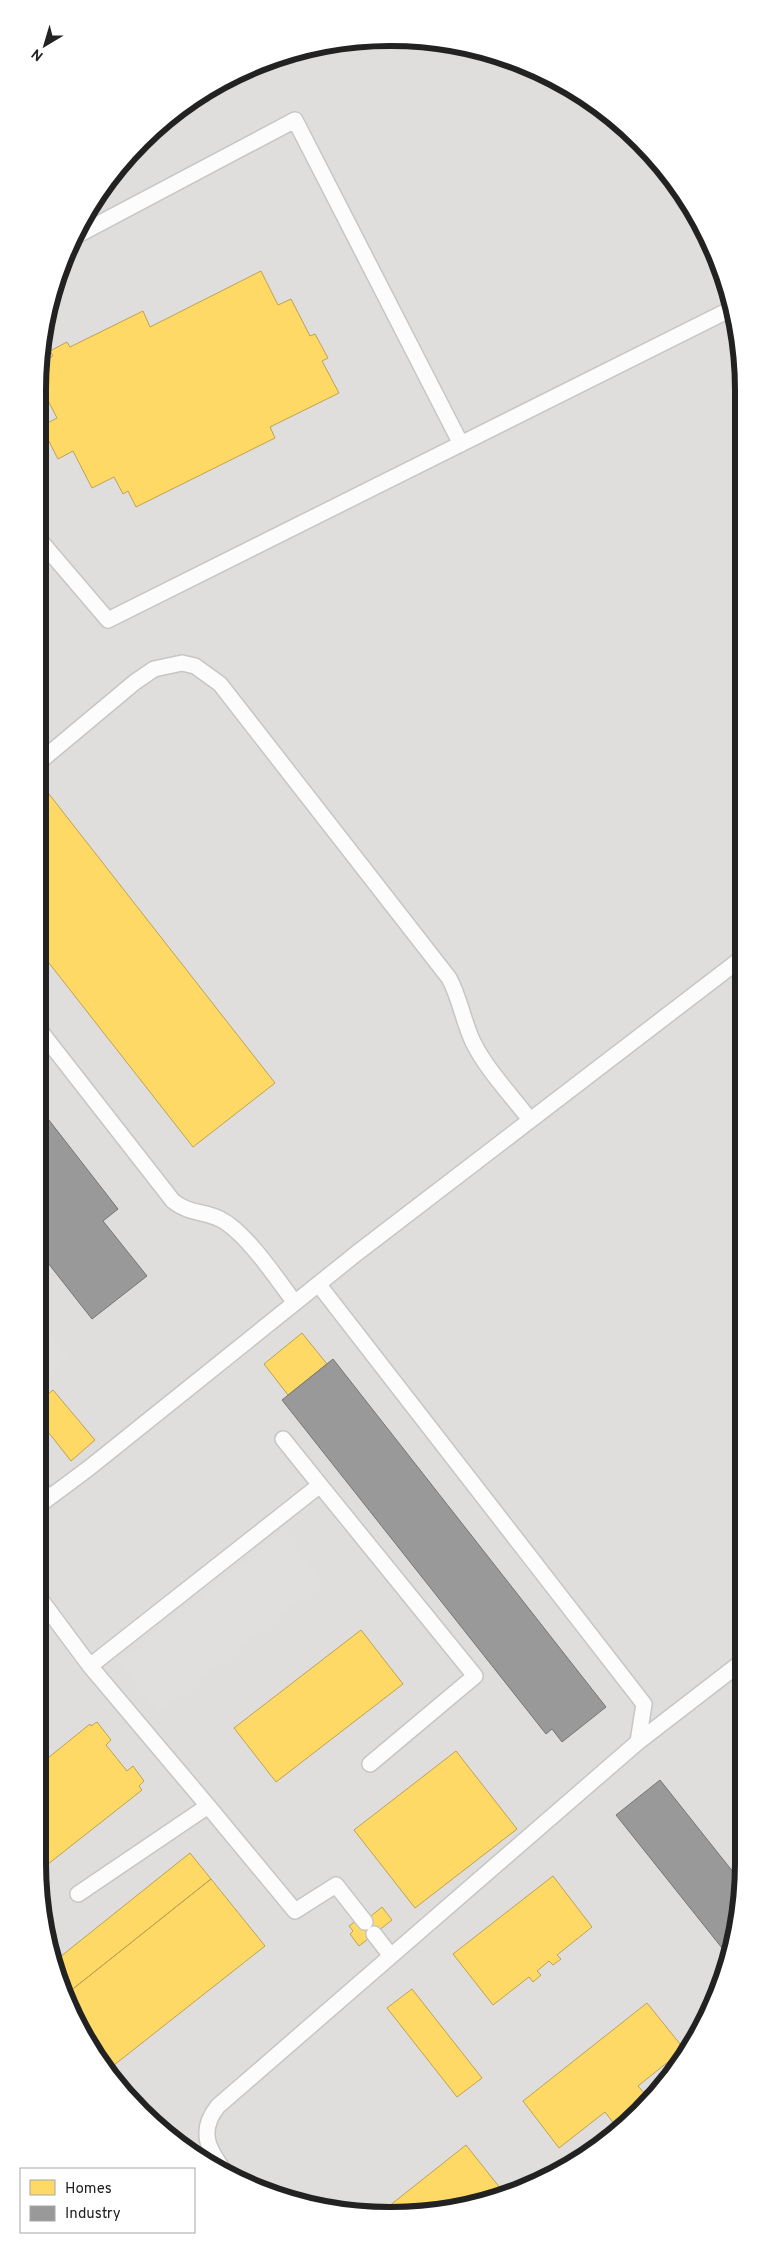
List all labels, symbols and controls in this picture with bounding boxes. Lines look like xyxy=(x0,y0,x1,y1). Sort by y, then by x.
north arrow xyxy=(20,20,70,70)
text: N xyxy=(29,44,47,64)
legend xyxy=(20,2168,195,2233)
text: Homes xyxy=(65,2180,112,2199)
text: Industry xyxy=(65,2205,121,2224)

